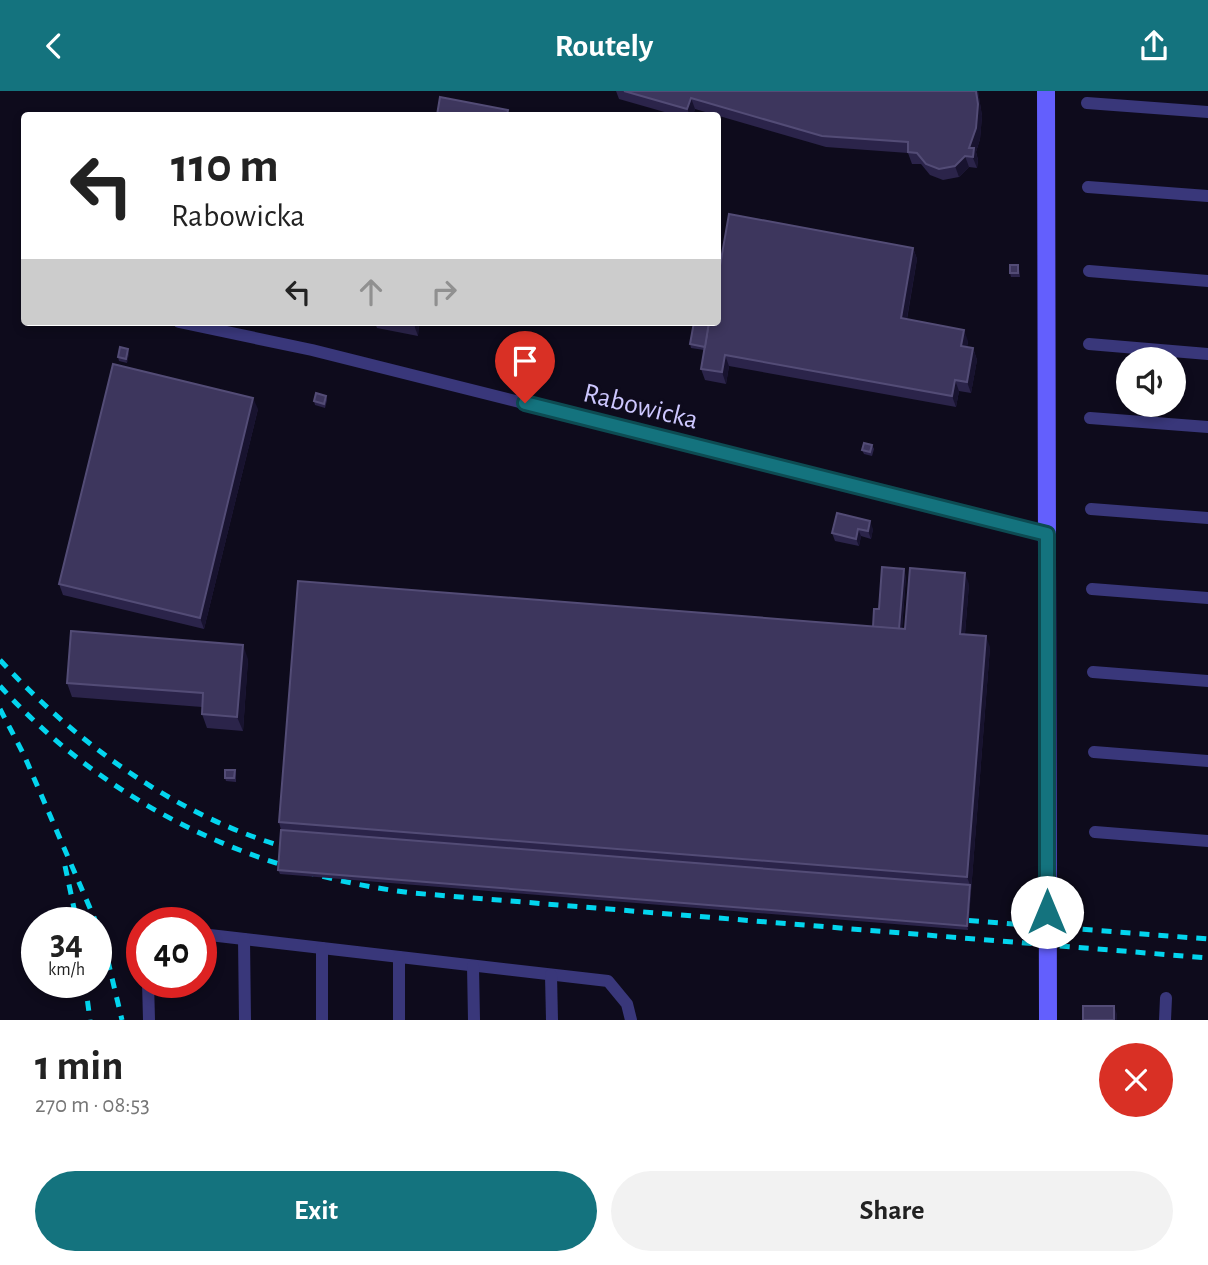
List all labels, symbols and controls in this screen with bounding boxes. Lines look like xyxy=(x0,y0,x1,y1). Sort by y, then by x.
icon: back xyxy=(35,27,73,65)
icon: share xyxy=(1135,27,1173,65)
text: Routely xyxy=(555,30,653,62)
icon: left xyxy=(56,140,147,231)
text: 110 m xyxy=(171,142,279,191)
text: Rabowicka xyxy=(171,200,305,232)
icon: left xyxy=(279,273,317,311)
icon: ahead xyxy=(352,273,390,311)
icon: right xyxy=(425,273,463,311)
pin xyxy=(495,331,555,403)
icon: arrive xyxy=(506,342,544,380)
map controls xyxy=(1116,347,1186,417)
button: sound xyxy=(1116,347,1186,417)
street label: Rabowicka xyxy=(580,379,701,435)
position arrow xyxy=(1010,875,1084,949)
speed limit sign: 40 xyxy=(126,907,217,998)
text: 34 xyxy=(50,926,83,961)
text: km/h xyxy=(48,961,85,979)
button: close xyxy=(1099,1043,1173,1117)
text: 1 min xyxy=(35,1045,124,1087)
text: 270 m · 08:53 xyxy=(35,1094,150,1117)
button: Exit xyxy=(35,1171,597,1251)
button: Share xyxy=(611,1171,1173,1251)

